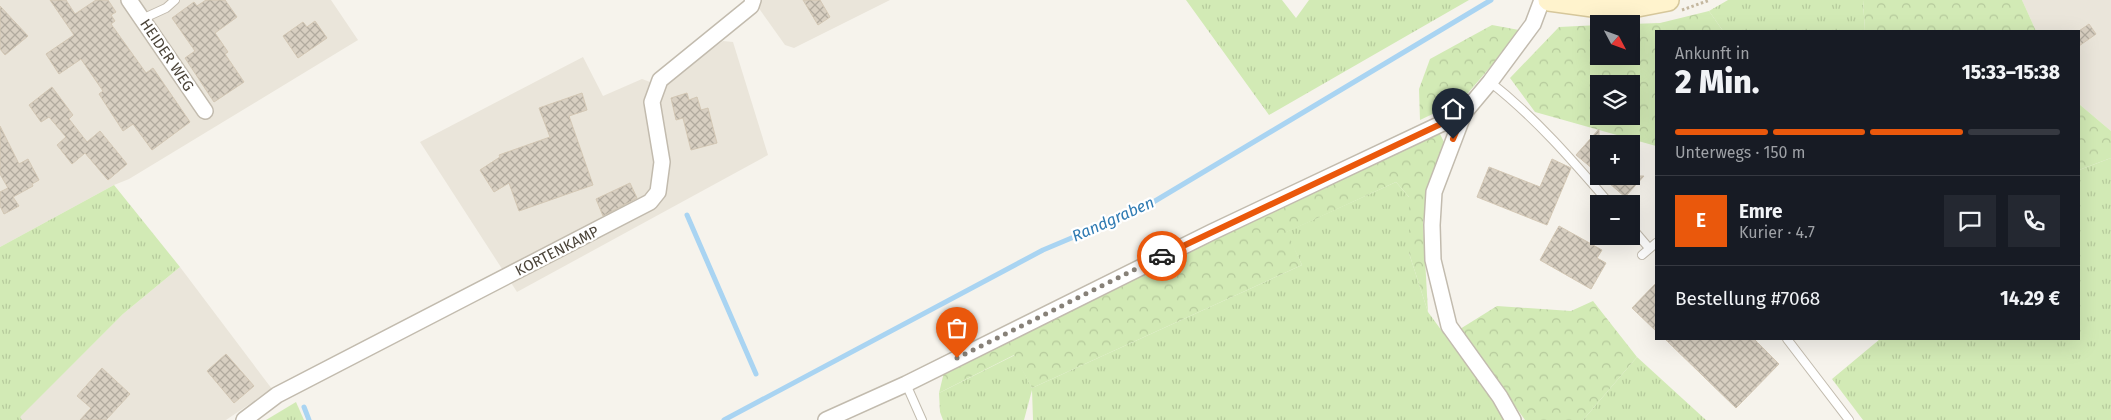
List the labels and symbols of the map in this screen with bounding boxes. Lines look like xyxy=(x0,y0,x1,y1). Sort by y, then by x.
north arrow xyxy=(1590,15,1640,65)
street label: HEIDER WEG xyxy=(136,16,198,94)
pin xyxy=(1432,88,1474,139)
water label: Randgraben xyxy=(1069,192,1157,246)
street label: KORTENKAMP xyxy=(512,222,602,280)
courier xyxy=(1137,231,1187,281)
pin xyxy=(936,307,978,358)

